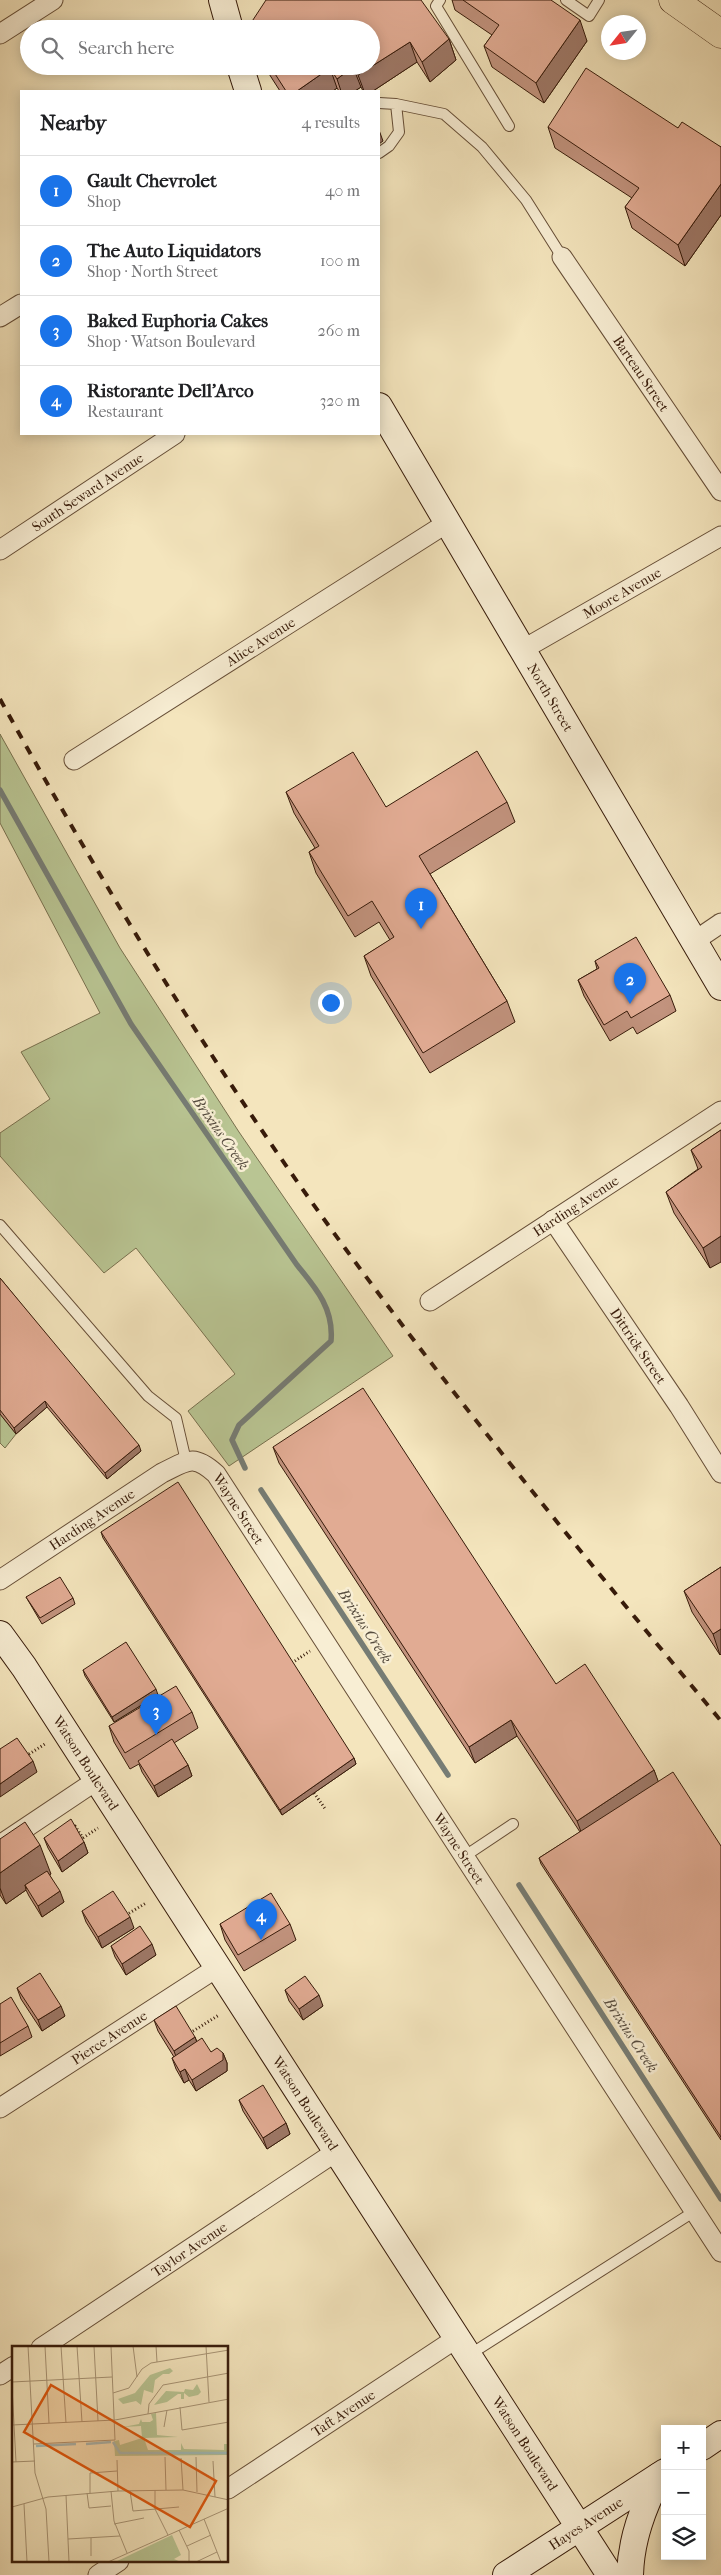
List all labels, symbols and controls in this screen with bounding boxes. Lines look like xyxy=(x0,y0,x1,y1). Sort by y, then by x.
north arrow xyxy=(601,15,646,60)
search box xyxy=(20,20,380,75)
icon: search xyxy=(38,34,66,62)
text: Search here xyxy=(78,37,174,59)
text: Nearby xyxy=(40,111,106,135)
text: 4 results xyxy=(302,113,360,132)
text: Gault Chevrolet xyxy=(87,170,217,192)
text: 1 xyxy=(53,181,59,200)
text: 40 m xyxy=(325,181,360,200)
text: Shop xyxy=(87,192,121,211)
text: The Auto Liquidators xyxy=(87,240,261,262)
text: 2 xyxy=(52,251,60,270)
text: 100 m xyxy=(320,251,360,270)
text: Shop · North Street xyxy=(87,262,218,281)
text: Baked Euphoria Cakes xyxy=(87,310,268,332)
text: 3 xyxy=(53,321,59,340)
text: 260 m xyxy=(318,321,360,340)
text: Shop · Watson Boulevard xyxy=(87,332,255,351)
street label: Barteau Street xyxy=(610,332,673,415)
text: Ristorante Dell’Arco xyxy=(87,380,254,402)
text: 4 xyxy=(51,391,61,410)
text: 320 m xyxy=(320,391,360,410)
text: Restaurant xyxy=(87,402,163,421)
street label: South Seward Avenue xyxy=(28,449,147,535)
street label: Moore Avenue xyxy=(579,564,664,622)
street label: Alice Avenue xyxy=(222,613,298,670)
street label: North Street xyxy=(524,660,577,734)
pin: 1 xyxy=(405,888,437,929)
pin: 2 xyxy=(614,963,646,1004)
your location xyxy=(318,990,344,1016)
water label: Brixius Creek xyxy=(188,1092,253,1173)
street label: Harding Avenue xyxy=(530,1172,622,1240)
street label: Dittrick Street xyxy=(607,1305,670,1387)
street label: Wayne Street xyxy=(209,1469,268,1548)
street label: Harding Avenue xyxy=(46,1485,138,1554)
water label: Brixius Creek xyxy=(334,1584,396,1667)
pin: 3 xyxy=(140,1694,172,1735)
street label: Watson Boulevard xyxy=(49,1712,123,1814)
street label: Wayne Street xyxy=(429,1809,488,1887)
pin: 4 xyxy=(245,1899,277,1940)
water label: Brixius Creek xyxy=(600,1993,662,2076)
street label: Pierce Avenue xyxy=(68,2007,150,2068)
street label: Watson Boulevard xyxy=(268,2052,342,2154)
street label: Taylor Avenue xyxy=(148,2218,230,2281)
inset map xyxy=(12,2346,229,2562)
street label: Taft Avenue xyxy=(308,2386,378,2440)
street label: Watson Boulevard xyxy=(488,2392,562,2494)
map controls xyxy=(661,2425,706,2560)
button: + xyxy=(661,2425,706,2470)
button: − xyxy=(661,2470,706,2515)
street label: Hayes Avenue xyxy=(546,2493,626,2554)
button: layers xyxy=(661,2515,706,2560)

